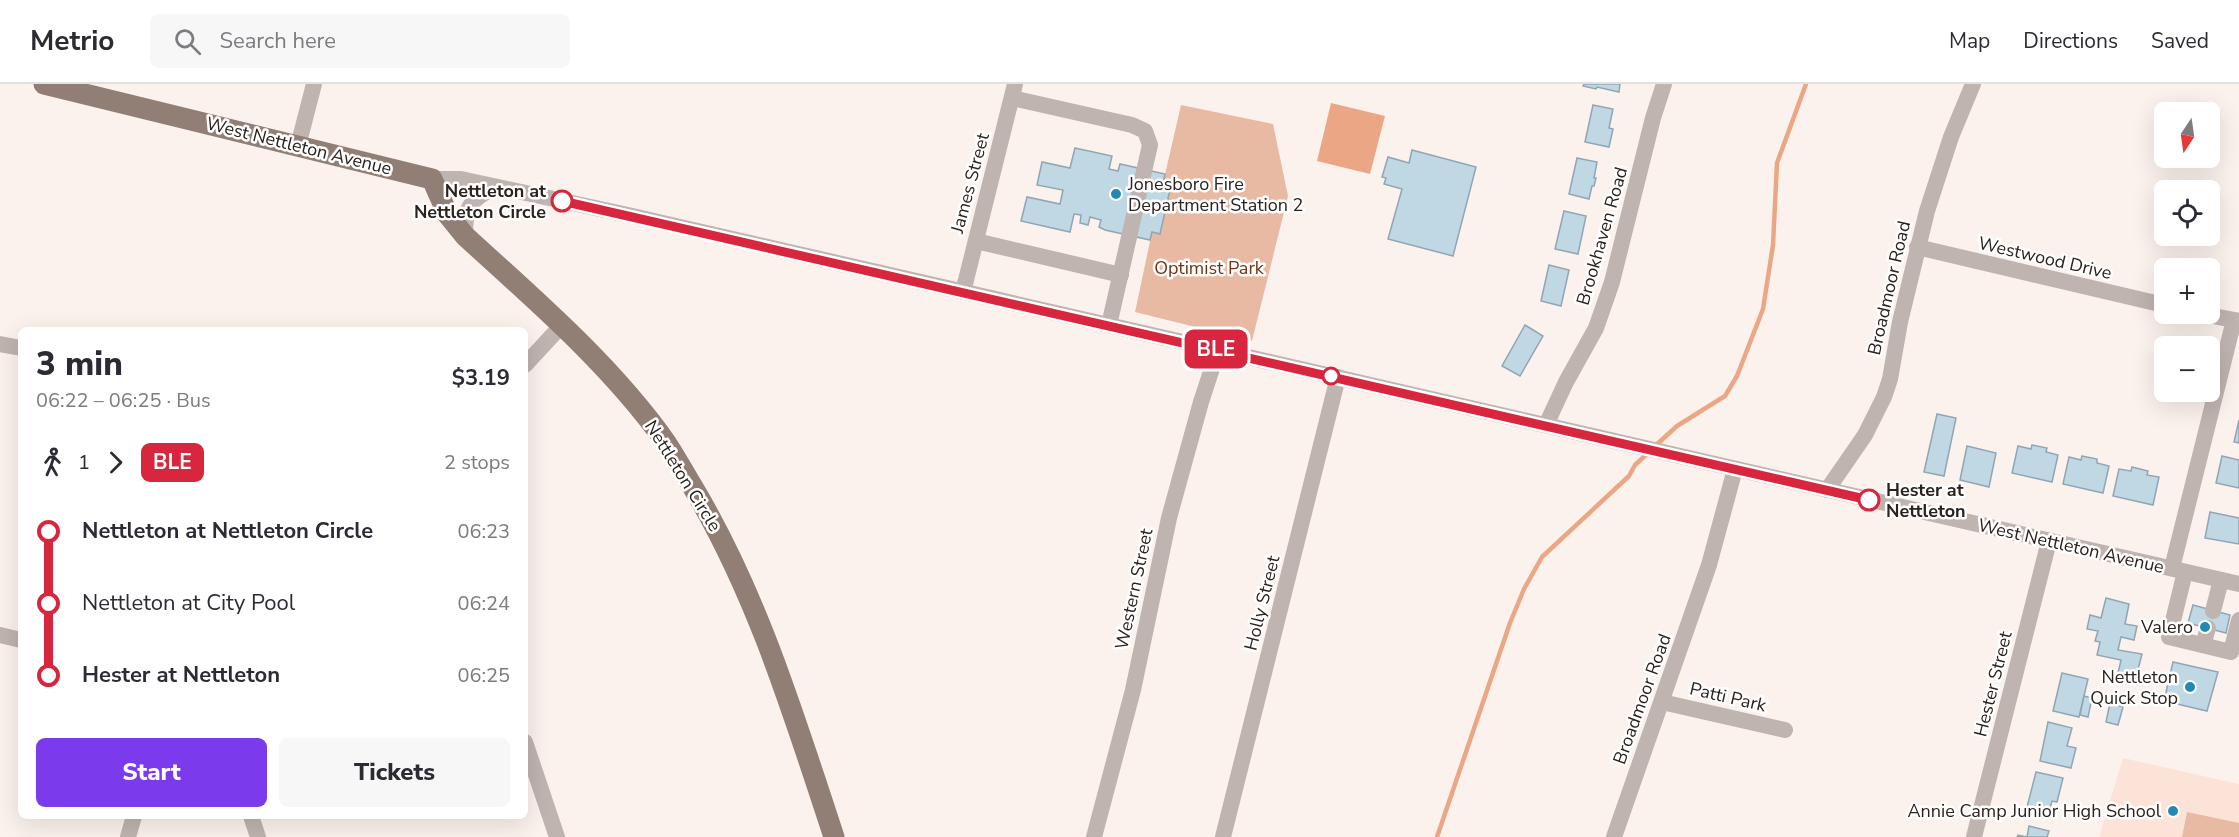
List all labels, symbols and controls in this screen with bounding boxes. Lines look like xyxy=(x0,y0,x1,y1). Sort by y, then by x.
search box xyxy=(150,14,570,68)
text: Metrio xyxy=(30,22,114,60)
icon: search xyxy=(171,25,204,58)
text: Search here xyxy=(219,26,336,56)
text: Map xyxy=(1949,27,1990,55)
text: Directions xyxy=(2023,27,2118,55)
text: Saved xyxy=(2151,27,2209,55)
north arrow xyxy=(2154,102,2220,168)
map controls xyxy=(2154,102,2220,402)
street label: West Nettleton Avenue xyxy=(204,111,394,181)
street label: James Street xyxy=(945,130,995,237)
street label: Brookhaven Road xyxy=(1571,164,1633,308)
place label: Jonesboro Fire Department Station 2 xyxy=(1127,172,1303,217)
place label: Nettleton at Nettleton Circle xyxy=(414,179,546,224)
button: locate xyxy=(2154,180,2220,246)
marker: Jonesboro Fire Department Station 2 xyxy=(1109,187,1123,201)
marker: Nettleton at Nettleton Circle xyxy=(551,190,573,212)
street label: Broadmoor Road xyxy=(1862,219,1916,357)
street label: Westwood Drive xyxy=(1976,231,2114,285)
park label: Optimist Park xyxy=(1154,256,1265,280)
button: + xyxy=(2154,258,2220,324)
line badge: BLE xyxy=(1182,330,1250,368)
text: BLE xyxy=(1197,335,1235,363)
button: − xyxy=(2154,336,2220,402)
text: 3 min xyxy=(36,342,123,387)
text: $3.19 xyxy=(452,363,510,393)
unlabelled marker xyxy=(1322,367,1340,385)
text: 06:22 – 06:25 · Bus xyxy=(36,387,211,414)
street label: Nettleton Circle xyxy=(639,416,727,536)
icon: walk xyxy=(36,446,69,479)
icon: forward xyxy=(99,446,132,479)
text: BLE xyxy=(153,448,192,476)
text: 1 xyxy=(78,449,90,476)
text: 2 stops xyxy=(444,449,510,476)
place label: Hester at Nettleton xyxy=(1886,478,1966,523)
marker: Hester at Nettleton xyxy=(1858,489,1880,511)
street label: West Nettleton Avenue xyxy=(1976,513,2166,579)
text: Nettleton at Nettleton Circle xyxy=(82,516,373,546)
text: 06:23 xyxy=(457,518,510,545)
street label: Western Street xyxy=(1109,526,1159,652)
street label: Holly Street xyxy=(1239,552,1286,653)
text: Nettleton at City Pool xyxy=(82,588,295,618)
text: 06:24 xyxy=(457,590,510,617)
place label: Valero xyxy=(2140,615,2193,639)
marker: Valero xyxy=(2198,620,2212,634)
street label: Hester Street xyxy=(1968,628,2018,739)
street label: Broadmoor Road xyxy=(1607,631,1677,767)
text: Hester at Nettleton xyxy=(82,660,280,690)
text: 06:25 xyxy=(457,662,510,689)
place label: Nettleton Quick Stop xyxy=(2090,665,2178,710)
street label: Patti Park xyxy=(1687,677,1769,718)
marker: Nettleton Quick Stop xyxy=(2183,680,2197,694)
button: Start xyxy=(36,738,267,807)
button: Tickets xyxy=(279,738,510,807)
place label: Annie Camp Junior High School xyxy=(1908,799,2162,823)
marker: Annie Camp Junior High School xyxy=(2166,804,2180,818)

